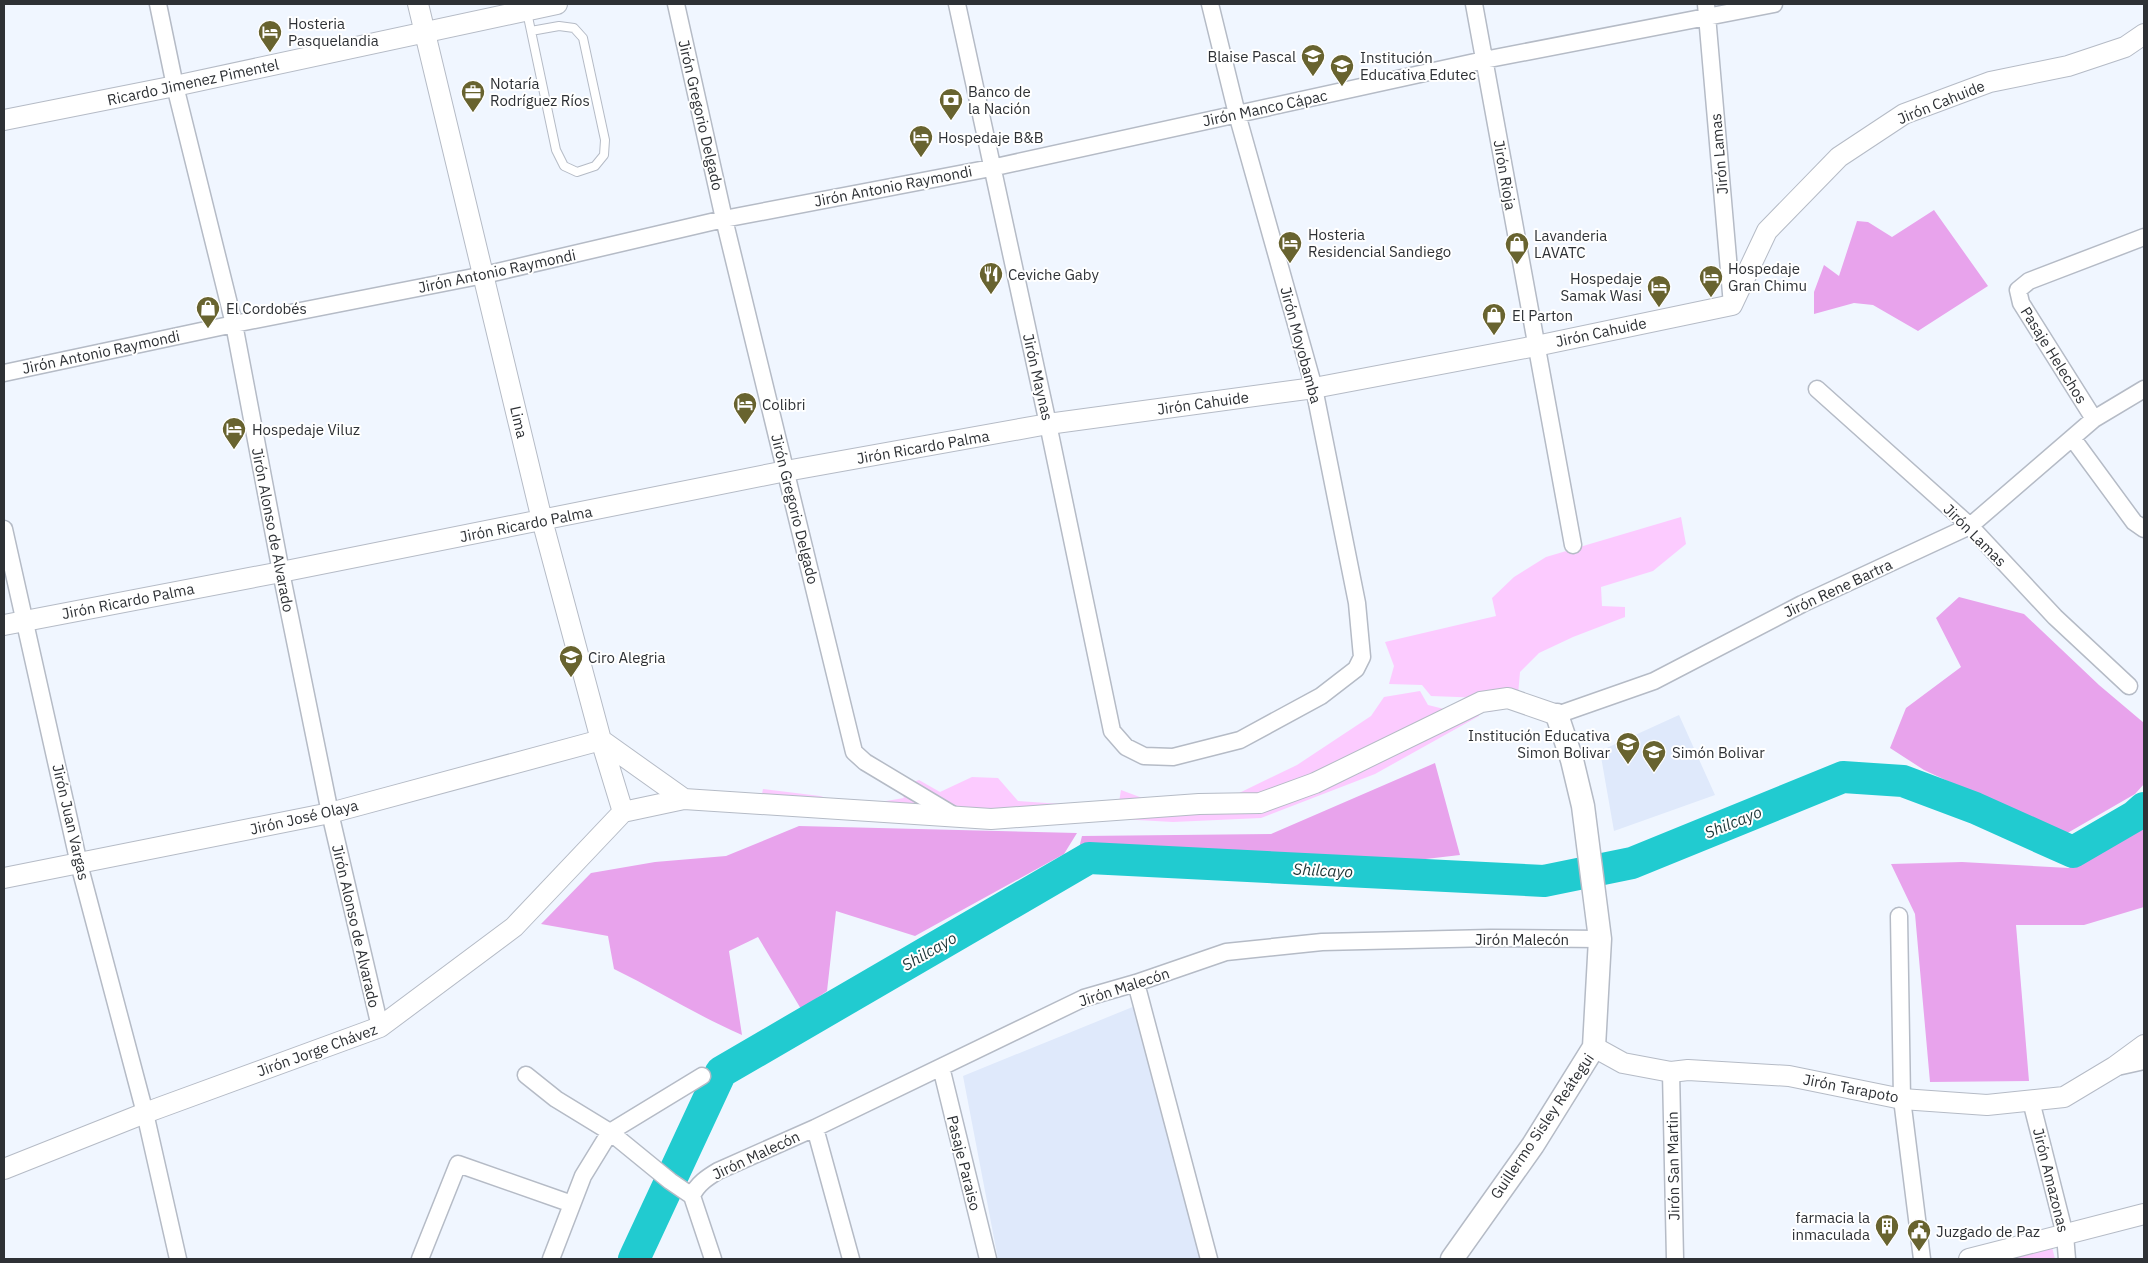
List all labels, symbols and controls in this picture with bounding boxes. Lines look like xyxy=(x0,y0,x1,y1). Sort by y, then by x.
place label: Hosteria Pasquelandia xyxy=(288,14,379,50)
hotel icon: Hosteria Pasquelandia xyxy=(257,19,283,53)
street label: Jirón Gregorio Delgado xyxy=(674,38,728,192)
school or university icon: Blaise Pascal xyxy=(1300,43,1326,77)
place label: Blaise Pascal xyxy=(1207,47,1296,66)
place label: Institución Educativa Edutec xyxy=(1360,48,1476,84)
school or university icon: Institución Educativa Edutec xyxy=(1329,53,1355,87)
street label: Ricardo Jimenez Pimentel xyxy=(105,55,281,109)
place label: Notaría Rodríguez Ríos xyxy=(490,74,590,110)
street label: Jirón Cahuide xyxy=(1895,76,1987,128)
office icon: Notaría Rodríguez Ríos xyxy=(460,79,486,113)
place label: Banco de la Nación xyxy=(968,82,1031,118)
street label: Jirón Manco Cápac xyxy=(1201,85,1330,130)
bank icon: Banco de la Nación xyxy=(938,87,964,121)
street label: Jirón Lamas xyxy=(1706,113,1732,195)
hotel icon: Hospedaje B&B xyxy=(908,124,934,158)
place label: Hospedaje B&B xyxy=(938,128,1043,147)
street label: Jirón Rioja xyxy=(1489,138,1521,212)
street label: Jirón Antonio Raymondi xyxy=(812,161,974,211)
place label: Hosteria Residencial Sandiego xyxy=(1308,225,1451,261)
place label: Lavanderia LAVATC xyxy=(1534,226,1607,262)
hotel icon: Hosteria Residencial Sandiego xyxy=(1277,230,1303,264)
shop icon: Lavanderia LAVATC xyxy=(1504,231,1530,265)
street label: Jirón Antonio Raymondi xyxy=(416,245,578,297)
place label: Hospedaje Gran Chimu xyxy=(1728,259,1807,295)
restaurant icon: Ceviche Gaby xyxy=(978,261,1004,295)
hotel icon: Hospedaje Gran Chimu xyxy=(1698,264,1724,298)
place label: Ceviche Gaby xyxy=(1008,265,1099,284)
place label: Hospedaje Samak Wasi xyxy=(1560,269,1642,305)
hotel icon: Hospedaje Samak Wasi xyxy=(1646,274,1672,308)
street label: Jirón Moyobamba xyxy=(1276,285,1326,405)
shop icon: El Cordobés xyxy=(195,295,221,329)
place label: El Cordobés xyxy=(226,299,307,318)
shop icon: El Parton xyxy=(1481,302,1507,336)
street label: Pasaje Helechos xyxy=(2017,303,2091,407)
place label: El Parton xyxy=(1512,306,1573,325)
street label: Jirón Cahuide xyxy=(1554,313,1648,351)
street label: Jirón Antonio Raymondi xyxy=(20,326,182,378)
street label: Jirón Maynas xyxy=(1019,332,1057,422)
street label: Jirón Cahuide xyxy=(1156,387,1250,419)
hotel icon: Colibri xyxy=(732,391,758,425)
place label: Colibri xyxy=(762,395,806,414)
street label: Lima xyxy=(506,404,532,440)
hotel icon: Hospedaje Viluz xyxy=(221,416,247,450)
place label: Hospedaje Viluz xyxy=(252,420,360,439)
street label: Jirón Ricardo Palma xyxy=(855,426,991,468)
street label: Jirón Gregorio Delgado xyxy=(767,432,823,586)
street label: Jirón Alonso de Alvarado xyxy=(248,446,298,614)
street label: Jirón Lamas xyxy=(1940,500,2010,570)
street label: Jirón Ricardo Palma xyxy=(458,502,594,546)
street label: Jirón Rene Bartra xyxy=(1781,555,1895,621)
street label: Jirón Ricardo Palma xyxy=(60,579,196,623)
school or university icon: Ciro Alegria xyxy=(558,644,584,678)
place label: Ciro Alegria xyxy=(588,648,666,667)
place label: Institución Educativa Simon Bolivar xyxy=(1468,726,1610,762)
school or university icon: Institución Educativa Simon Bolivar xyxy=(1615,731,1641,765)
school or university icon: Simón Bolivar xyxy=(1641,739,1667,773)
place label: Simón Bolivar xyxy=(1672,743,1765,762)
street label: Jirón Juan Vargas xyxy=(48,762,94,882)
street label: Jirón José Olaya xyxy=(248,795,360,839)
water label: Shilcayo xyxy=(1701,801,1765,843)
street label: Jirón Alonso de Alvarado xyxy=(328,843,384,1009)
water label: Shilcayo xyxy=(1292,858,1354,882)
water label: Shilcayo xyxy=(898,927,960,975)
street label: Jirón Malecón xyxy=(1475,930,1569,949)
street label: Jirón Malecón xyxy=(1076,963,1172,1011)
street label: Jirón Jorge Chávez xyxy=(254,1019,380,1081)
street label: Guillermo Sisley Reátegui xyxy=(1486,1049,1598,1203)
street label: Jirón Tarapoto xyxy=(1802,1069,1900,1107)
street label: Jirón San Martin xyxy=(1663,1111,1683,1221)
street label: Pasaje Paraiso xyxy=(943,1113,985,1213)
street label: Jirón Malecón xyxy=(709,1126,803,1184)
street label: Jirón Amazonas xyxy=(2029,1126,2073,1234)
place label: farmacia la inmaculada xyxy=(1792,1208,1870,1244)
building icon: farmacia la inmaculada xyxy=(1874,1213,1900,1247)
public building icon: Juzgado de Paz xyxy=(1906,1218,1932,1252)
place label: Juzgado de Paz xyxy=(1936,1222,2040,1241)

